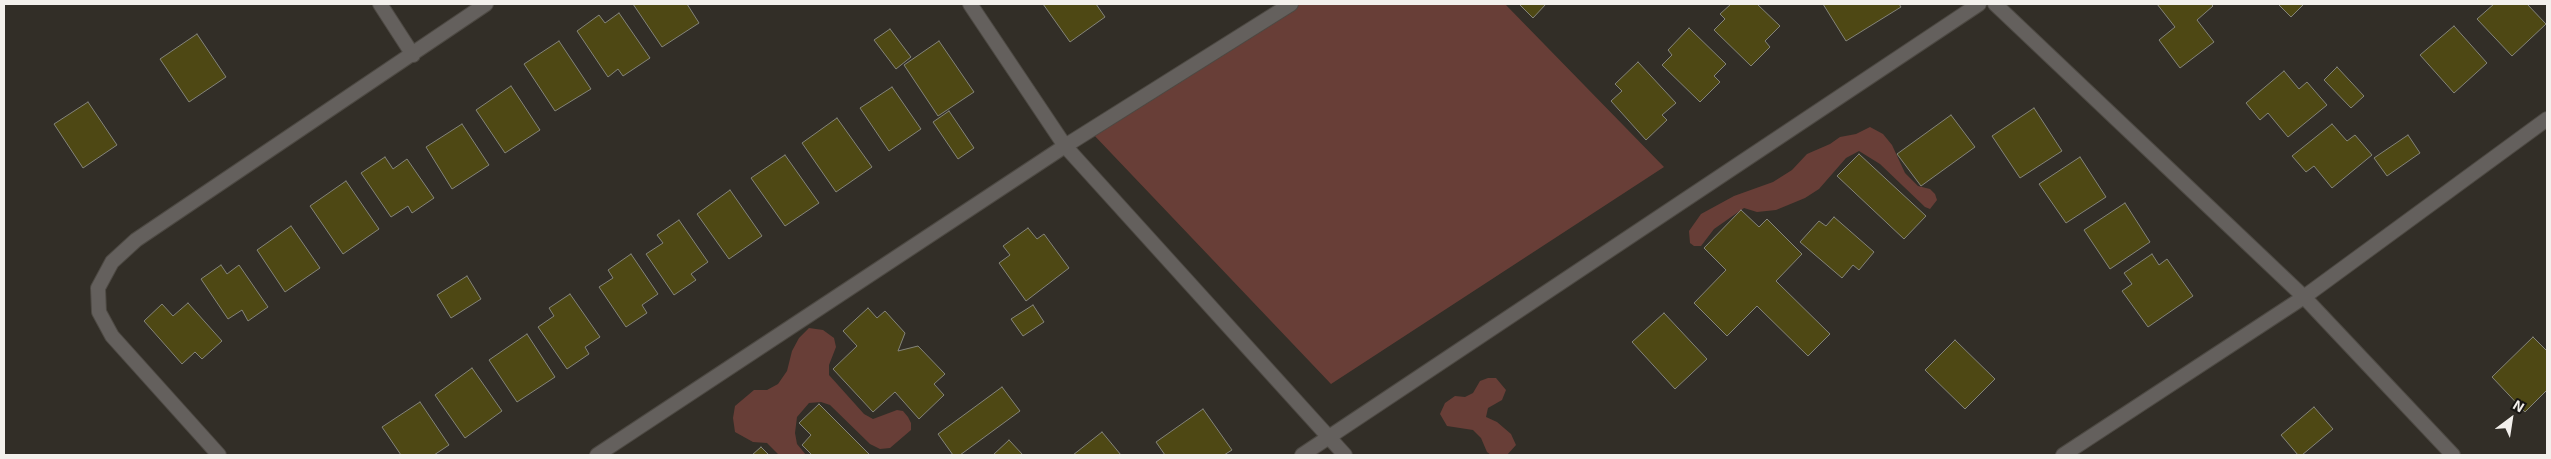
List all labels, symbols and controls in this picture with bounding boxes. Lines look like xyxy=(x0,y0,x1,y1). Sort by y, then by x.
north arrow xyxy=(2486,394,2536,444)
text: N xyxy=(2510,396,2528,416)

